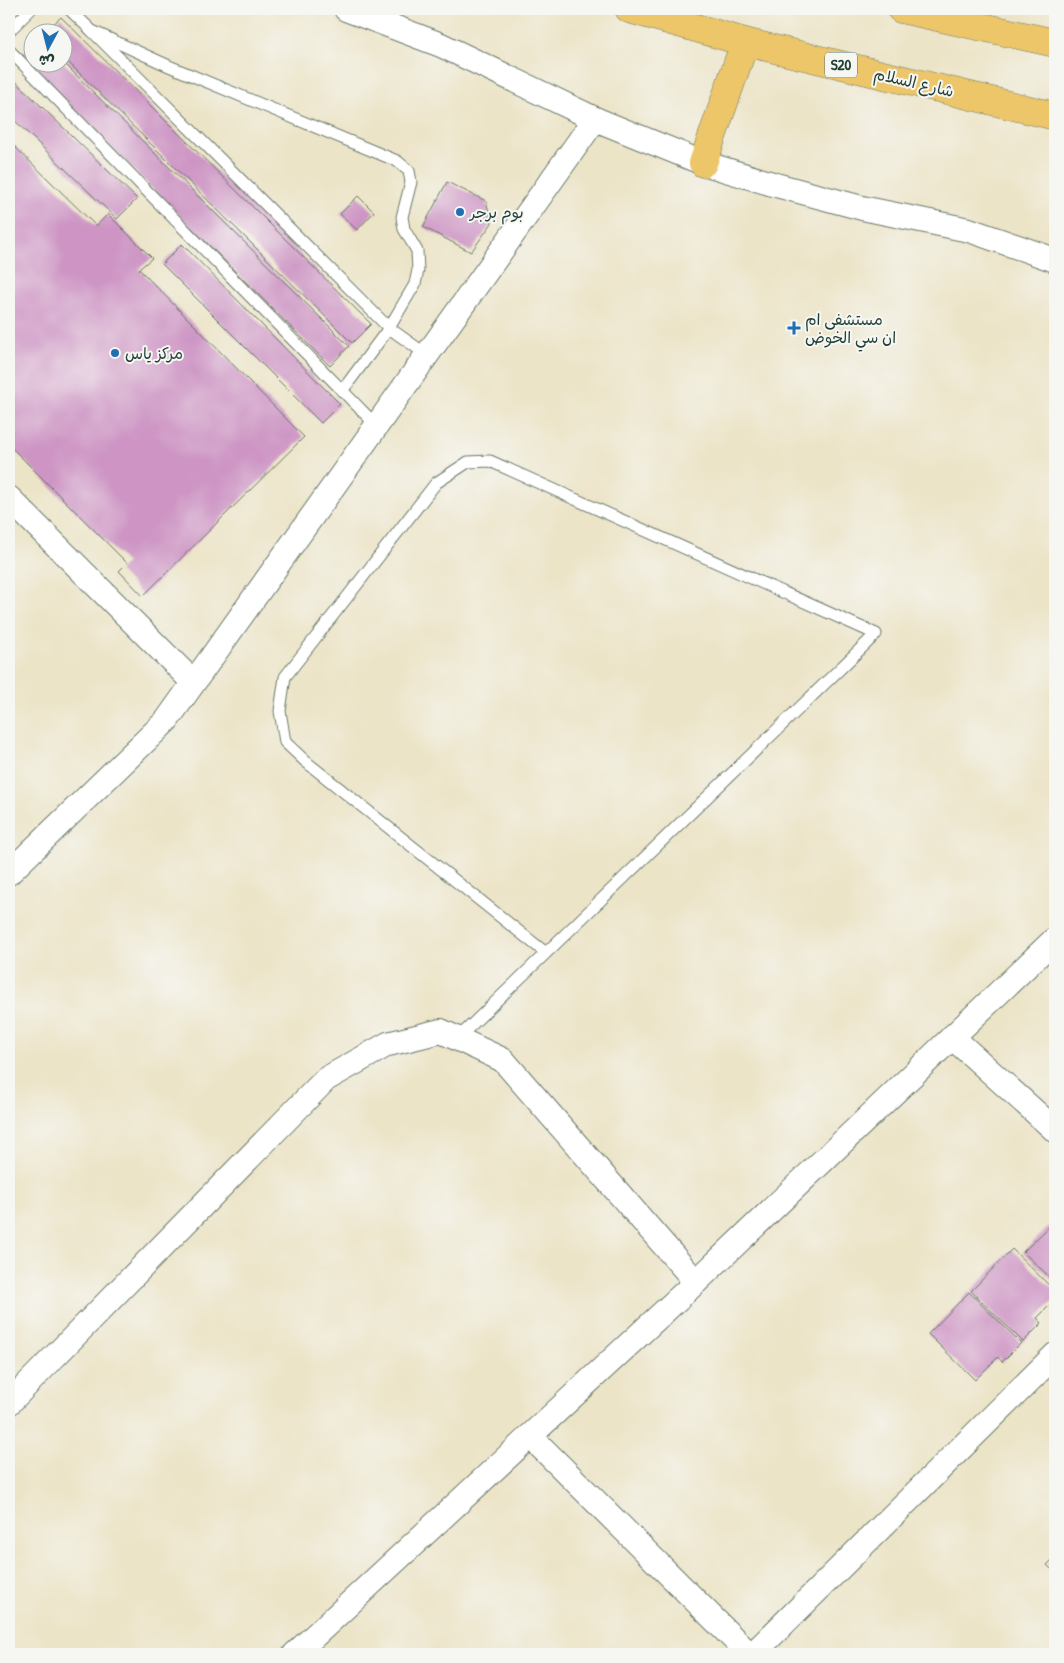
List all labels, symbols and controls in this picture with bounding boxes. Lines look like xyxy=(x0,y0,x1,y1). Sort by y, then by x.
north arrow xyxy=(22,22,72,72)
text: ش xyxy=(38,51,55,72)
road number: S20 xyxy=(825,52,857,78)
street label: شارع السلام xyxy=(872,62,956,104)
place label: بوم برجر xyxy=(468,201,524,225)
marker: بوم برجر xyxy=(454,206,466,218)
place label: مستشفى ام ان سي الخوض xyxy=(805,308,896,352)
marker: مستشفى ام ان سي الخوض xyxy=(787,321,801,335)
place label: مركز ياس xyxy=(125,342,183,364)
marker: مركز ياس xyxy=(109,347,121,359)

